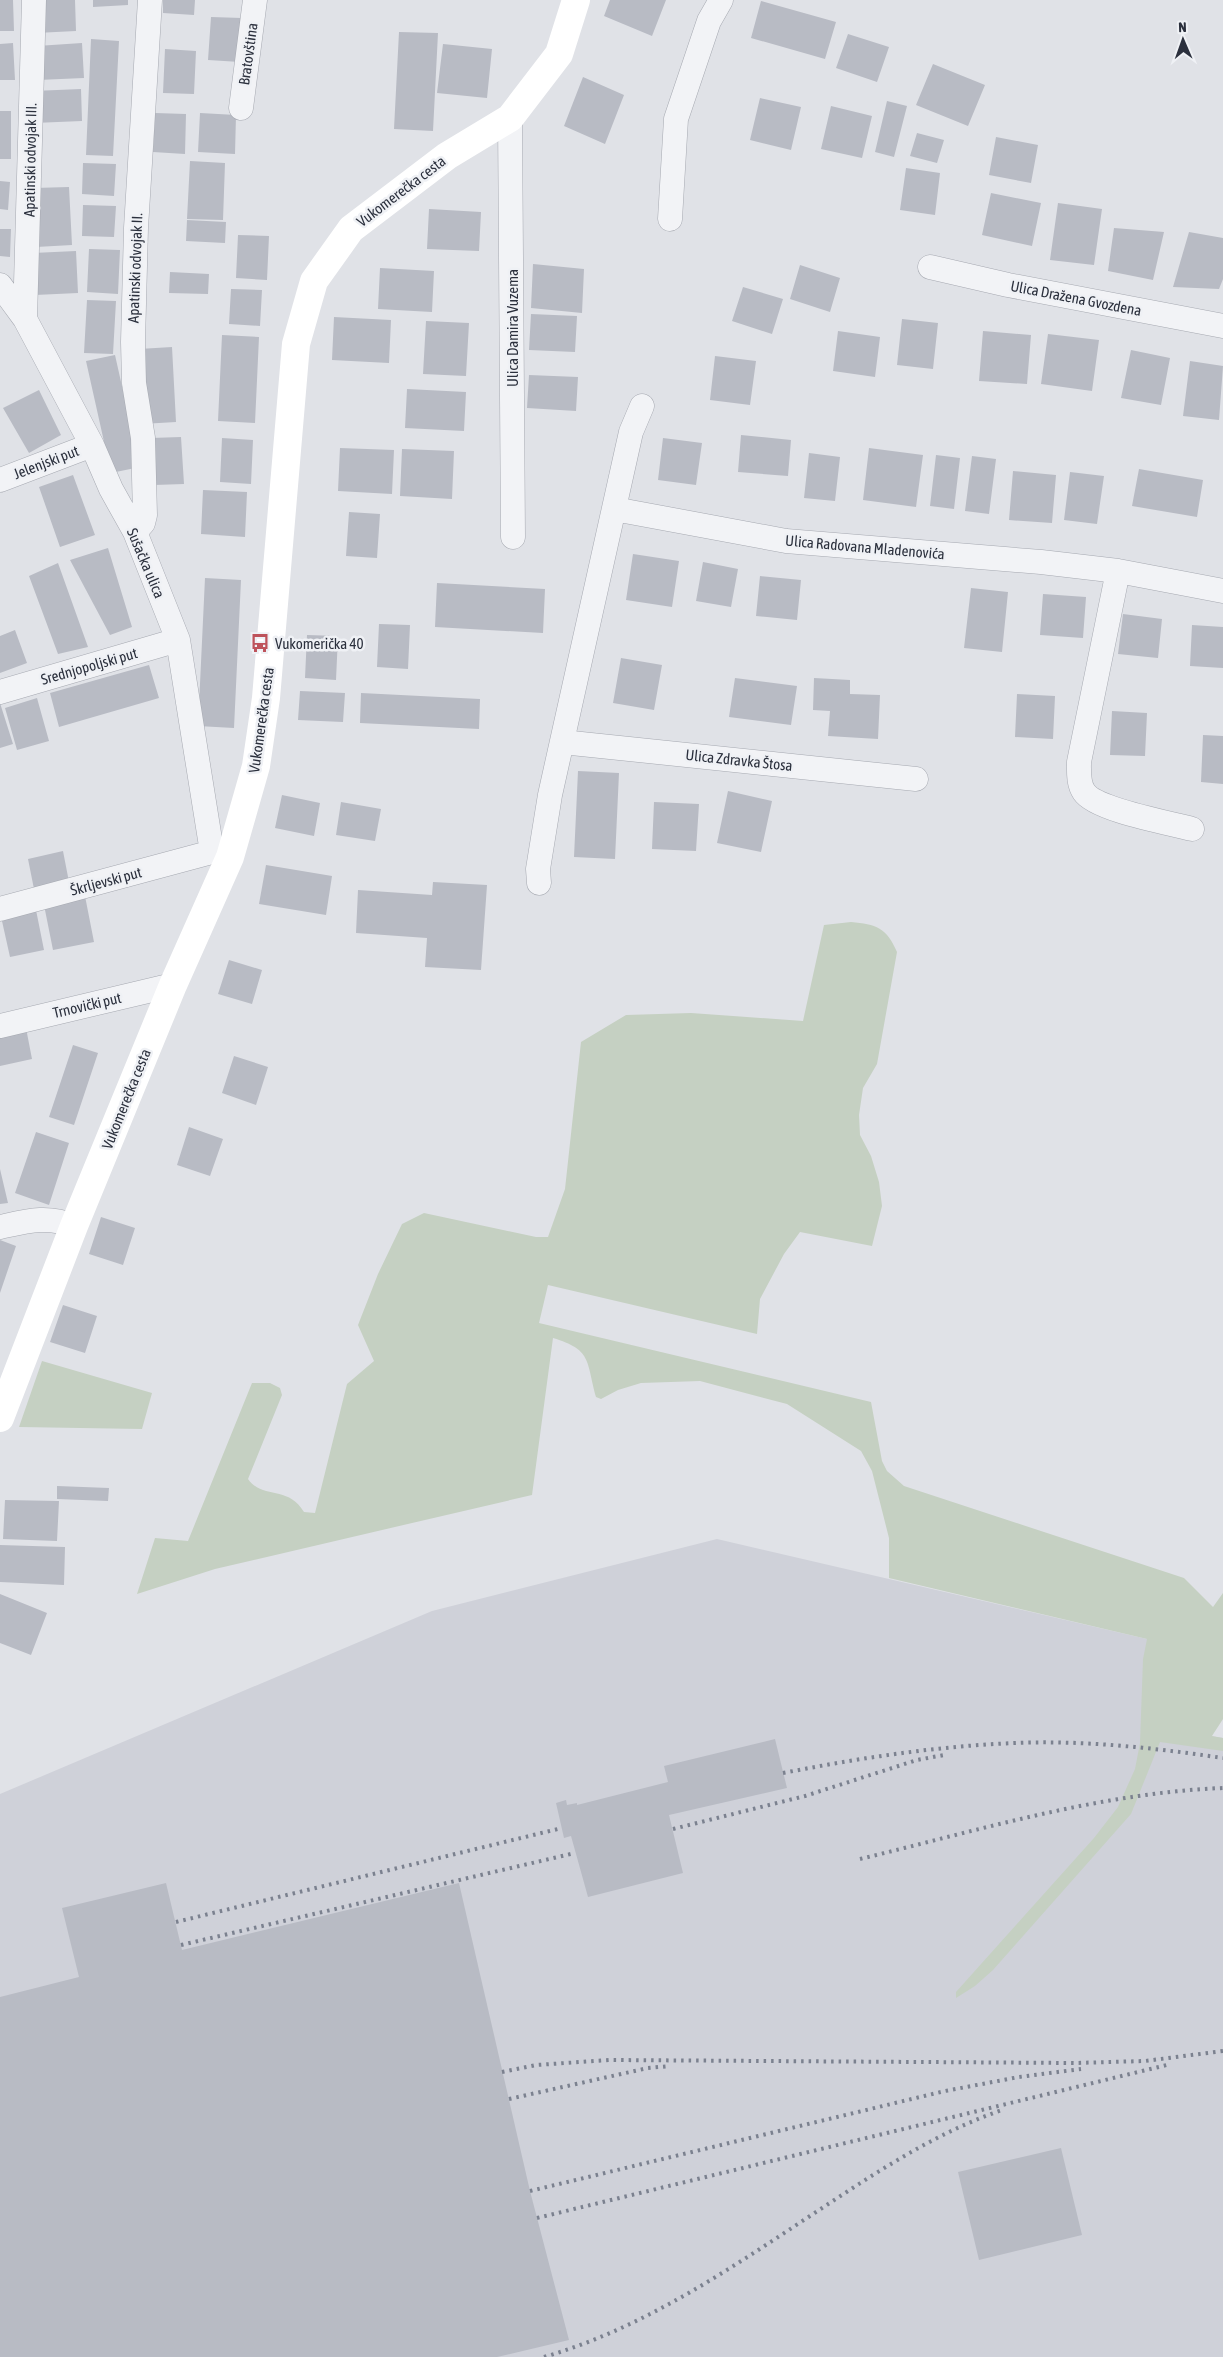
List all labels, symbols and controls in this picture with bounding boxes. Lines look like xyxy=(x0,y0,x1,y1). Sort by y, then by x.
north arrow xyxy=(1158,15,1208,65)
text: N xyxy=(1178,19,1187,35)
street label: Bratovština xyxy=(235,22,261,86)
street label: Apatinski odvojak III. xyxy=(21,103,39,217)
street label: Vukomerečka cesta xyxy=(353,152,449,230)
street label: Apatinski odvojak II. xyxy=(125,212,145,323)
street label: Ulica Damira Vuzema xyxy=(504,269,521,387)
street label: Ulica Dražena Gvozdena xyxy=(1009,277,1143,319)
street label: Jelenjski put xyxy=(11,442,81,482)
street label: Sušačka ulica xyxy=(124,526,168,600)
street label: Ulica Radovana Mladenovića xyxy=(785,532,945,562)
bus stop icon: Vukomerička 40 xyxy=(249,632,271,654)
place label: Vukomerička 40 xyxy=(275,635,364,652)
street label: Srednjopoljski put xyxy=(39,644,139,688)
street label: Vukomerečka cesta xyxy=(245,666,277,774)
street label: Ulica Zdravka Štosa xyxy=(685,746,793,774)
street label: Škrljevski put xyxy=(68,863,144,899)
street label: Trnovički put xyxy=(51,989,123,1021)
street label: Vukomerečka cesta xyxy=(98,1046,154,1152)

